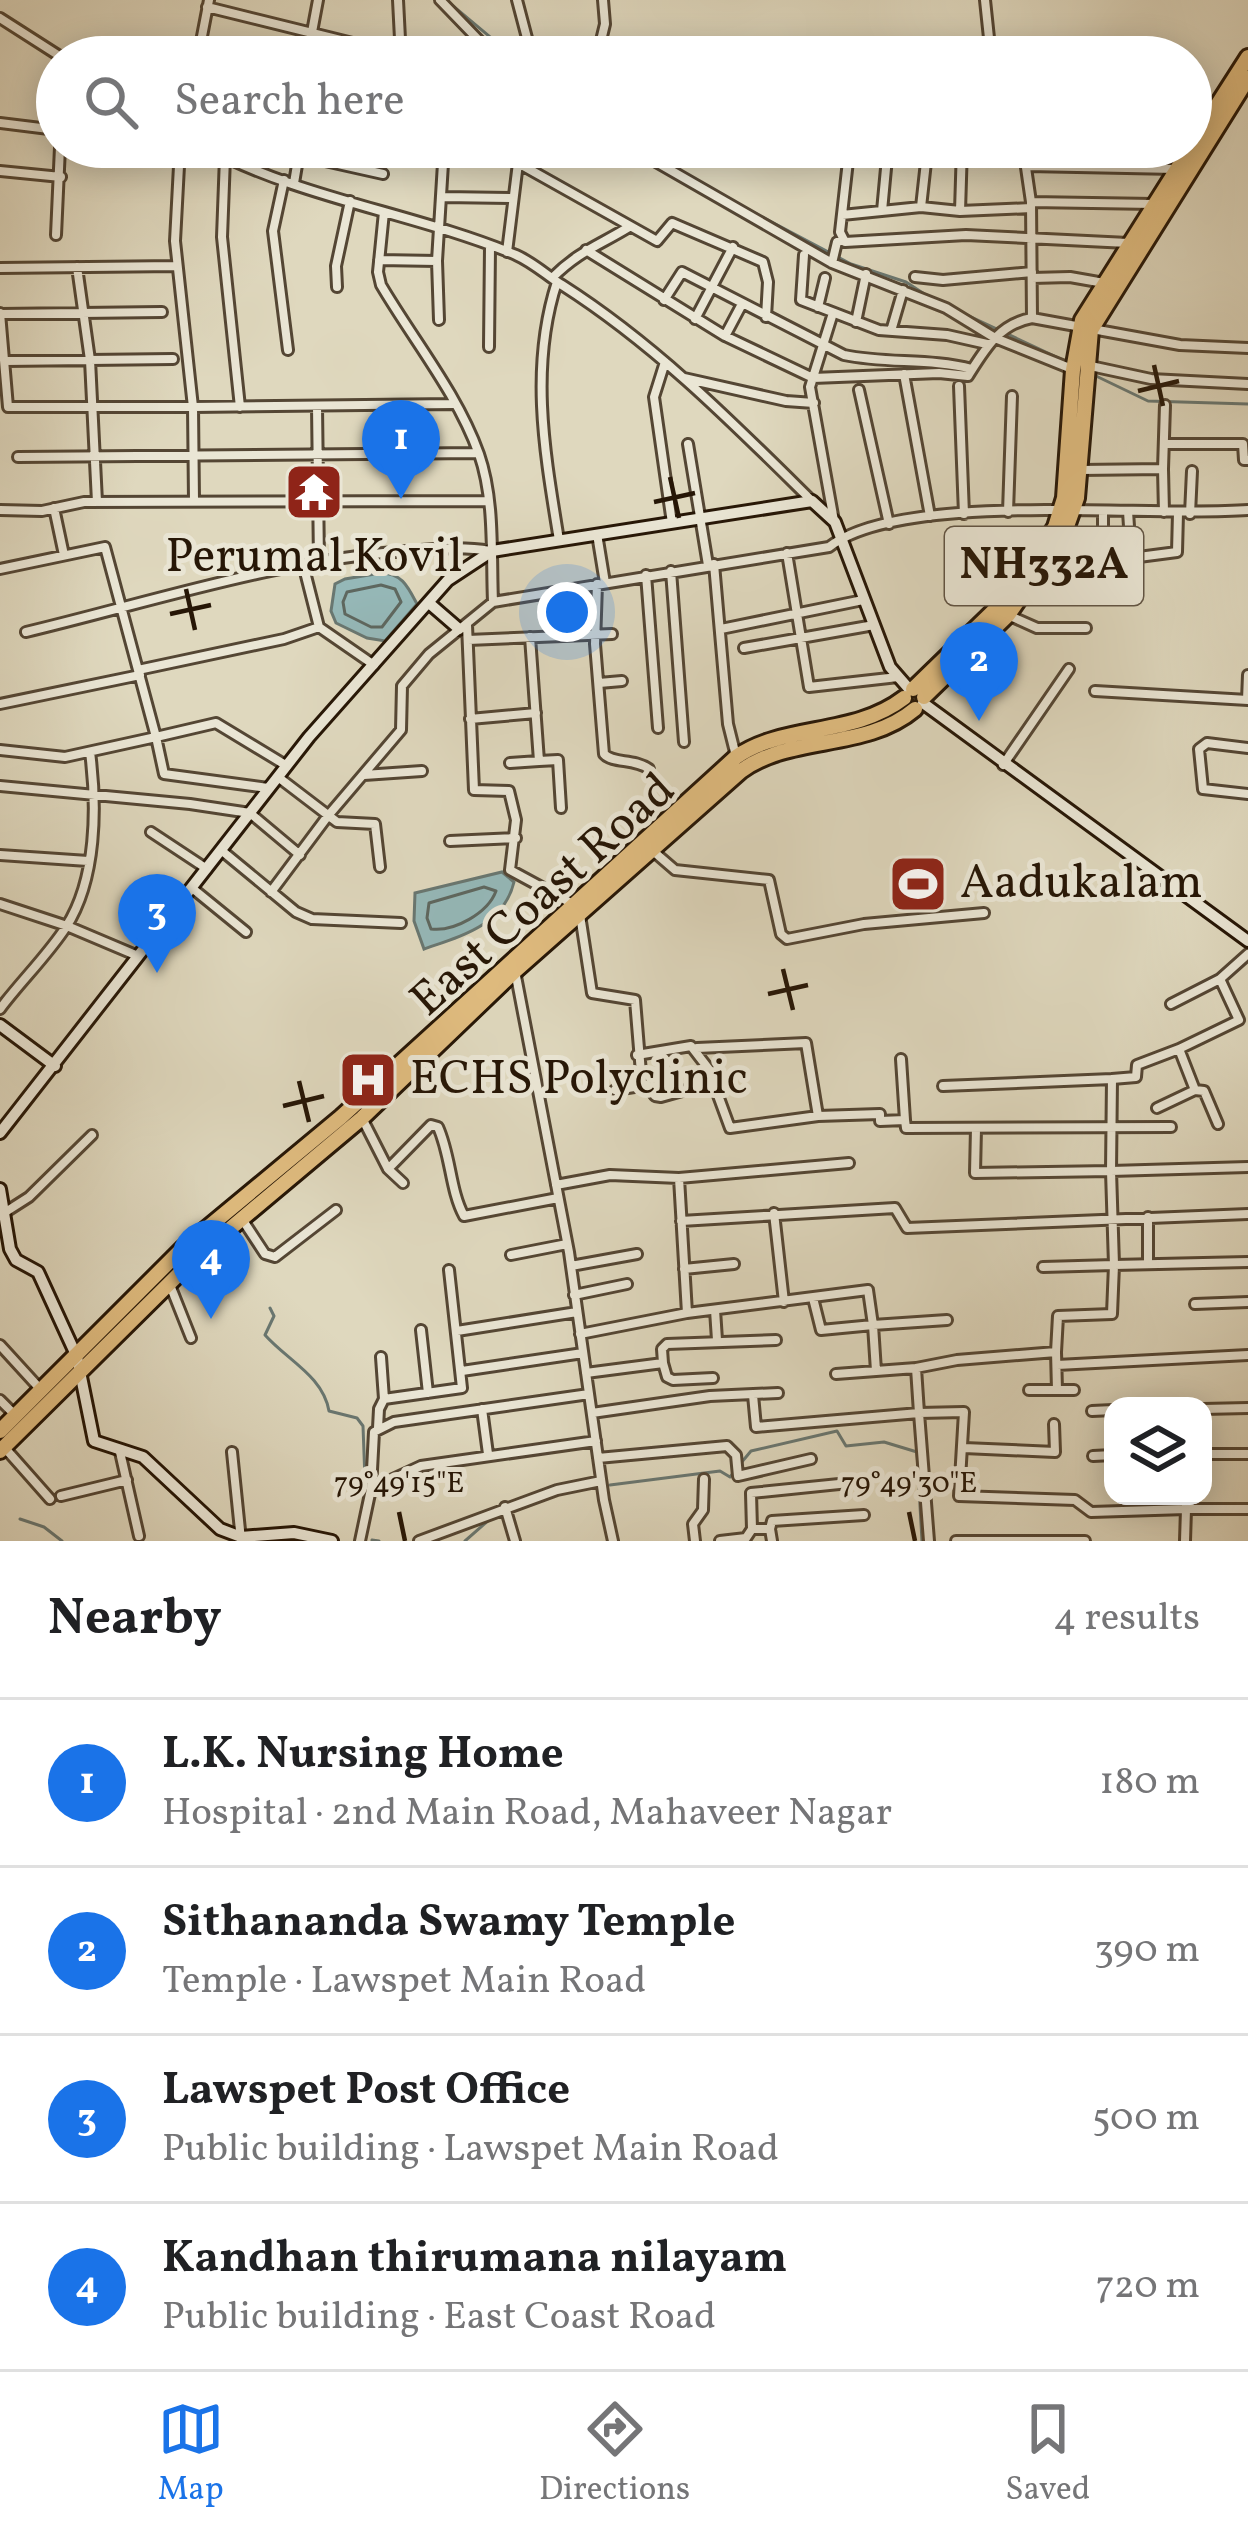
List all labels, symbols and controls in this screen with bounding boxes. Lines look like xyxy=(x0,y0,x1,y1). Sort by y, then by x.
search box xyxy=(36,36,1212,168)
icon: search xyxy=(78,69,144,135)
text: Search here xyxy=(174,71,405,134)
pin: 1 xyxy=(362,400,440,499)
temple icon: Perumal Kovil xyxy=(283,461,345,523)
place label: Perumal Kovil xyxy=(165,525,463,592)
road number: NH332A xyxy=(945,527,1143,605)
your location xyxy=(537,582,597,642)
pin: 2 xyxy=(940,622,1018,721)
street label: East Coast Road xyxy=(397,759,691,1033)
place label: Aadukalam xyxy=(960,851,1203,918)
sports icon: Aadukalam xyxy=(887,853,949,915)
pin: 3 xyxy=(118,874,196,973)
place label: ECHS Polyclinic xyxy=(410,1047,748,1114)
hospital icon: ECHS Polyclinic xyxy=(337,1049,399,1111)
pin: 4 xyxy=(172,1220,250,1319)
map controls xyxy=(1104,1397,1212,1505)
button: layers xyxy=(1104,1397,1212,1505)
text: 79°49'15"E xyxy=(334,1463,464,1505)
text: 79°49'30"E xyxy=(841,1463,977,1505)
text: Nearby xyxy=(48,1584,222,1655)
text: 4 results xyxy=(1053,1592,1200,1646)
text: L.K. Nursing Home xyxy=(162,1724,564,1787)
text: 1 xyxy=(79,1756,95,1810)
text: 180 m xyxy=(1099,1756,1200,1810)
text: Hospital · 2nd Main Road, Mahaveer Nagar xyxy=(162,1787,892,1841)
text: Sithananda Swamy Temple xyxy=(162,1892,736,1955)
text: 2 xyxy=(77,1924,97,1978)
text: 390 m xyxy=(1094,1924,1200,1978)
text: Temple · Lawspet Main Road xyxy=(162,1955,646,2009)
text: Lawspet Post Office xyxy=(162,2060,570,2123)
text: 3 xyxy=(77,2092,97,2146)
text: 500 m xyxy=(1092,2092,1200,2146)
text: Public building · Lawspet Main Road xyxy=(162,2123,779,2177)
text: Kandhan thirumana nilayam xyxy=(162,2228,787,2291)
text: 4 xyxy=(75,2260,99,2314)
text: 720 m xyxy=(1096,2260,1200,2314)
text: Public building · East Coast Road xyxy=(162,2291,716,2345)
tab: Map xyxy=(158,2396,224,2514)
tab: Directions xyxy=(539,2396,690,2514)
tab: Saved xyxy=(1005,2396,1090,2514)

